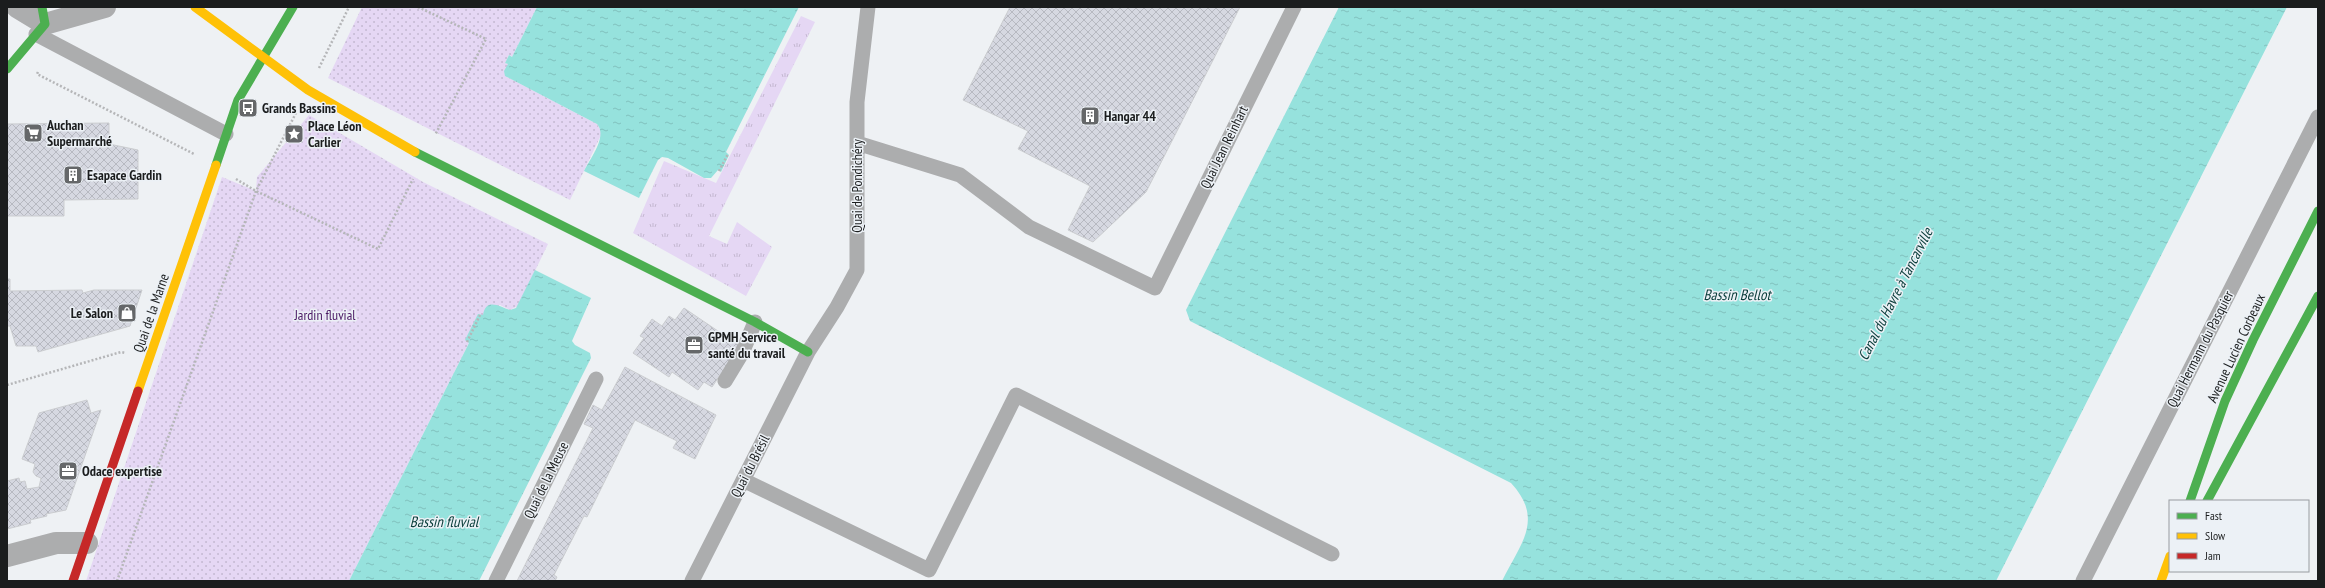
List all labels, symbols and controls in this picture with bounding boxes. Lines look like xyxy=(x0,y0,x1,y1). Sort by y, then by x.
bus stop icon: Grands Bassins xyxy=(237,97,259,119)
place label: Grands Bassins xyxy=(262,99,336,117)
street label: Quai Jean Reinhart xyxy=(1196,102,1252,191)
building icon: Hangar 44 xyxy=(1079,105,1101,127)
place label: Hangar 44 xyxy=(1104,107,1156,125)
place label: Auchan Supermarché xyxy=(46,116,112,150)
place label: Place Léon Carlier xyxy=(308,117,362,151)
supermarket icon: Auchan Supermarché xyxy=(22,122,44,144)
place icon: Place Léon Carlier xyxy=(283,123,305,145)
street label: Quai de Pondichéry xyxy=(848,139,866,233)
building icon: Esapace Gardin xyxy=(62,164,84,186)
place label: Esapace Gardin xyxy=(87,166,162,184)
water label: Canal du Havre à Tancarville xyxy=(1853,224,1937,363)
street label: Quai de la Marne xyxy=(129,271,173,355)
water label: Bassin Bellot xyxy=(1703,285,1772,304)
street label: Quai Hermann du Pasquier xyxy=(2163,287,2237,410)
street label: Avenue Lucien Corbeaux xyxy=(2203,290,2269,405)
shop icon: Le Salon xyxy=(116,302,138,324)
place label: Le Salon xyxy=(71,304,113,322)
park label: Jardin fluvial xyxy=(294,306,356,324)
place label: GPMH Service santé du travail xyxy=(708,328,786,362)
office icon: GPMH Service santé du travail xyxy=(683,334,705,356)
street label: Quai du Brésil xyxy=(727,431,774,500)
street label: Quai de la Meuse xyxy=(520,438,572,521)
office icon: Odace expertise xyxy=(57,460,79,482)
place label: Odace expertise xyxy=(82,462,162,480)
legend xyxy=(2169,500,2309,572)
text: Fast xyxy=(2205,508,2223,523)
water label: Bassin fluvial xyxy=(410,512,480,531)
text: Slow xyxy=(2205,528,2226,543)
text: Jam xyxy=(2204,548,2221,563)

